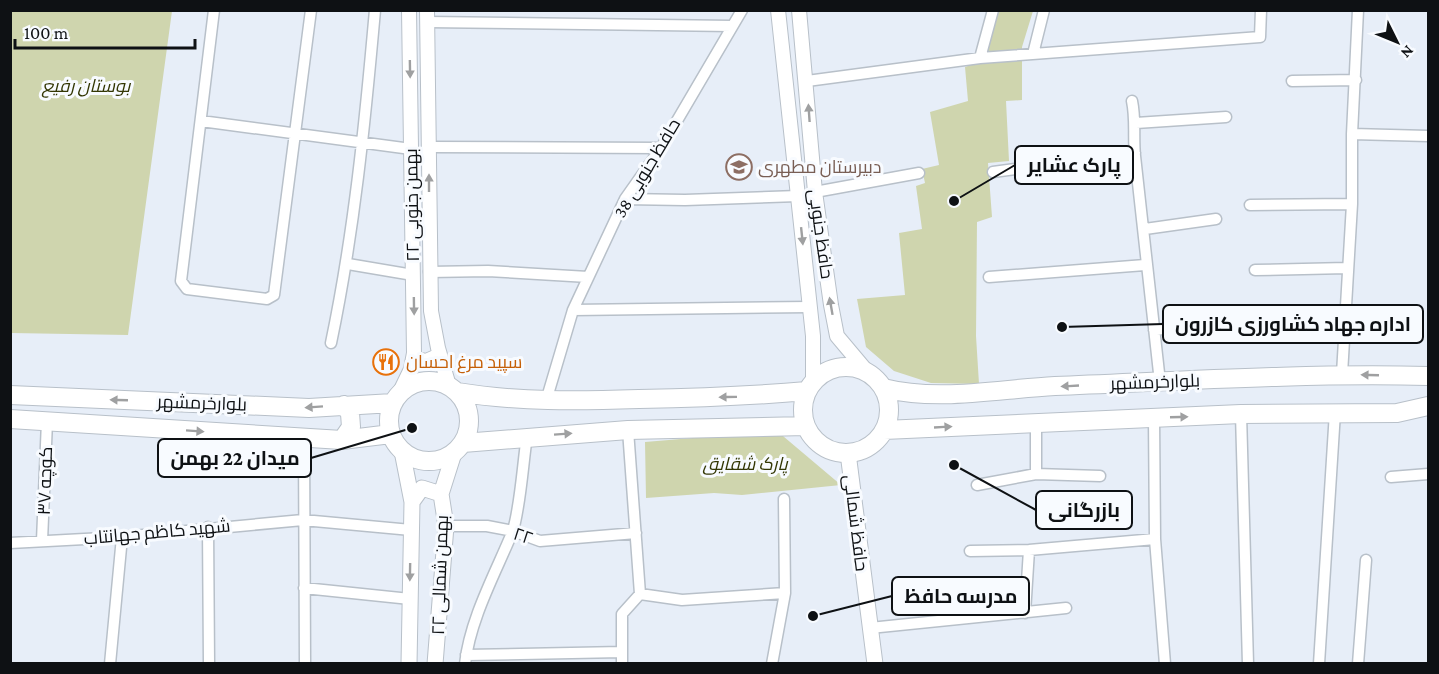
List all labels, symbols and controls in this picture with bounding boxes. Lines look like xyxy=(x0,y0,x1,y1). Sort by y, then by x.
scale bar xyxy=(15,12,195,50)
north arrow xyxy=(1367,12,1427,72)
text: 100 m xyxy=(24,23,69,43)
text: N xyxy=(1398,42,1418,62)
one-way arrow xyxy=(405,59,415,78)
park label: بوستان رفیع xyxy=(41,76,131,98)
one-way arrow xyxy=(804,103,814,122)
street label: حافظ جنوبی 38 xyxy=(610,115,685,222)
callout: پارک عشایر xyxy=(1015,146,1133,184)
street label: ۲۲ بهمن جنوبی xyxy=(401,148,424,262)
school or university icon: دبیرستان مطهری xyxy=(724,152,754,182)
text: پارک عشایر xyxy=(1026,154,1121,179)
place label: دبیرستان مطهری xyxy=(758,157,882,178)
one-way arrow xyxy=(424,174,434,193)
street label: حافظ جنوبی xyxy=(804,188,837,280)
one-way arrow xyxy=(797,226,807,245)
one-way arrow xyxy=(409,296,418,315)
one-way arrow xyxy=(826,296,835,315)
callout: اداره جهاد کشاورزی کازرون xyxy=(1163,305,1423,343)
text: اداره جهاد کشاورزی کازرون xyxy=(1175,313,1411,337)
restaurant icon: سپید مرغ احسان xyxy=(371,347,401,377)
place label: سپید مرغ احسان xyxy=(406,352,522,374)
street label: بلوارخرمشهر xyxy=(1109,370,1200,395)
one-way arrow xyxy=(1361,370,1380,379)
one-way arrow xyxy=(1061,381,1080,390)
street label: بلوارخرمشهر xyxy=(156,391,247,416)
one-way arrow xyxy=(719,392,738,402)
one-way arrow xyxy=(110,395,129,405)
one-way arrow xyxy=(305,402,324,412)
one-way arrow xyxy=(1170,412,1189,421)
one-way arrow xyxy=(933,423,952,432)
one-way arrow xyxy=(185,426,204,436)
one-way arrow xyxy=(553,429,572,439)
callout: میدان 22 بهمن xyxy=(158,439,311,477)
street label: کوچه ۳۷ xyxy=(34,446,58,516)
text: میدان 22 بهمن xyxy=(170,447,300,471)
park label: پارک شقایق xyxy=(703,454,789,476)
street label: حافظ شمالی xyxy=(839,474,872,573)
callout: بازرگانی xyxy=(1036,491,1132,529)
text: بازرگانی xyxy=(1048,499,1120,522)
street label: ۲۲ بهمن شمالی xyxy=(428,515,453,636)
street label: شهید کاظم جهانتاب xyxy=(83,516,231,550)
street label: ۲۲ xyxy=(511,524,535,548)
one-way arrow xyxy=(405,562,415,581)
callout: مدرسه حافظ xyxy=(892,577,1029,615)
text: مدرسه حافظ xyxy=(905,585,1017,608)

